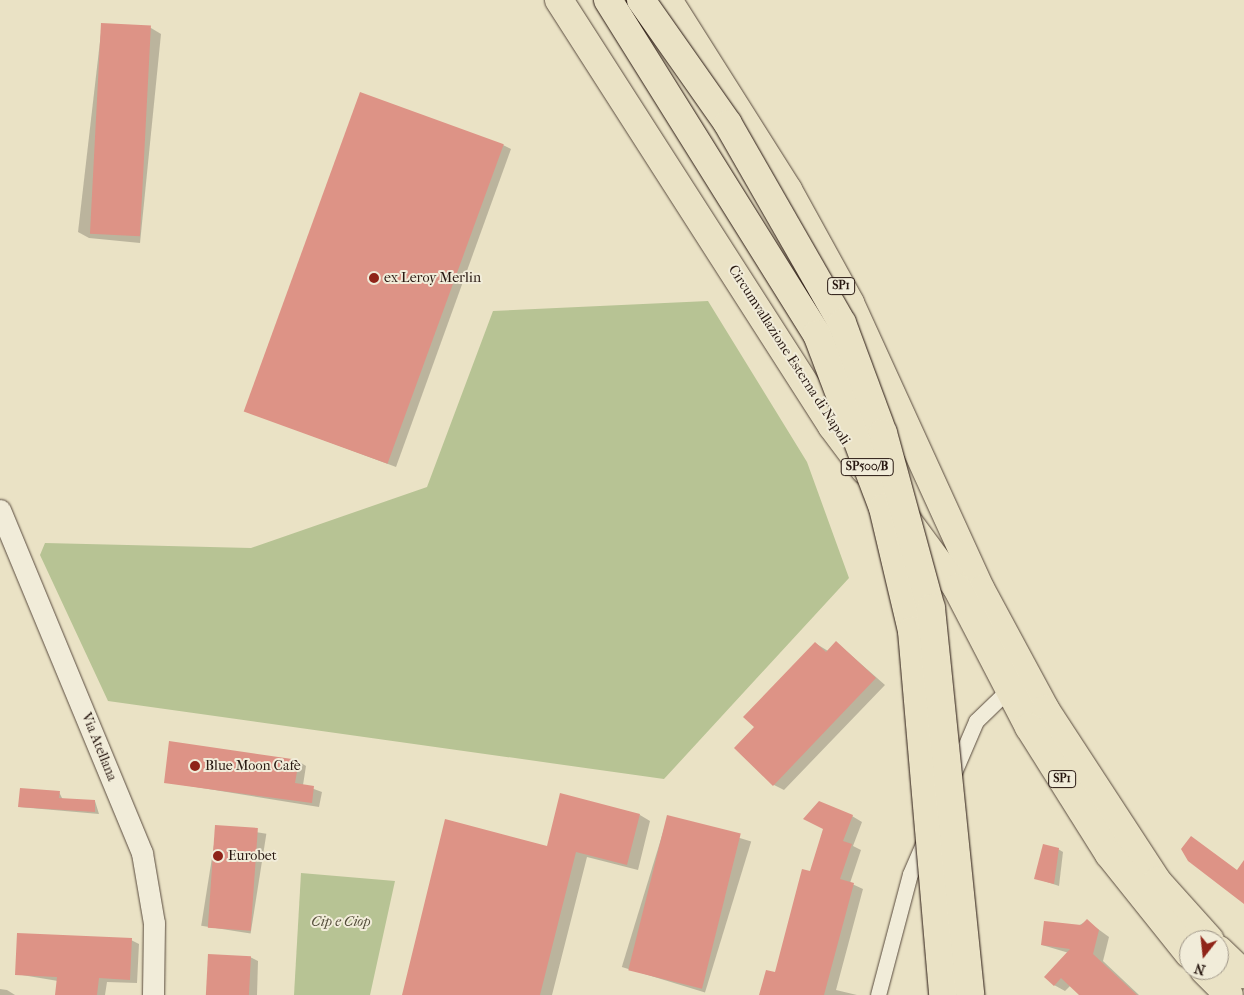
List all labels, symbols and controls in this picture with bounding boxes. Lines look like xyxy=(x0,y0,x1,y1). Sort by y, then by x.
street label: Circumvallazione Esterna di Napoli xyxy=(725,262,853,448)
place label: ex Leroy Merlin xyxy=(384,270,481,286)
marker: ex Leroy Merlin xyxy=(368,272,380,284)
road number: SP1 xyxy=(826,276,856,296)
road number: SP500/B xyxy=(840,458,894,477)
street label: Via Atellana xyxy=(78,710,120,784)
place label: Blue Moon Cafè xyxy=(205,758,301,774)
marker: Blue Moon Cafè xyxy=(189,760,201,772)
road number: SP1 xyxy=(1047,770,1077,789)
place label: Eurobet xyxy=(228,848,277,864)
marker: Eurobet xyxy=(212,850,224,862)
park label: Cip e Ciop xyxy=(311,914,371,930)
north arrow xyxy=(1179,930,1229,980)
text: N xyxy=(1193,959,1207,979)

